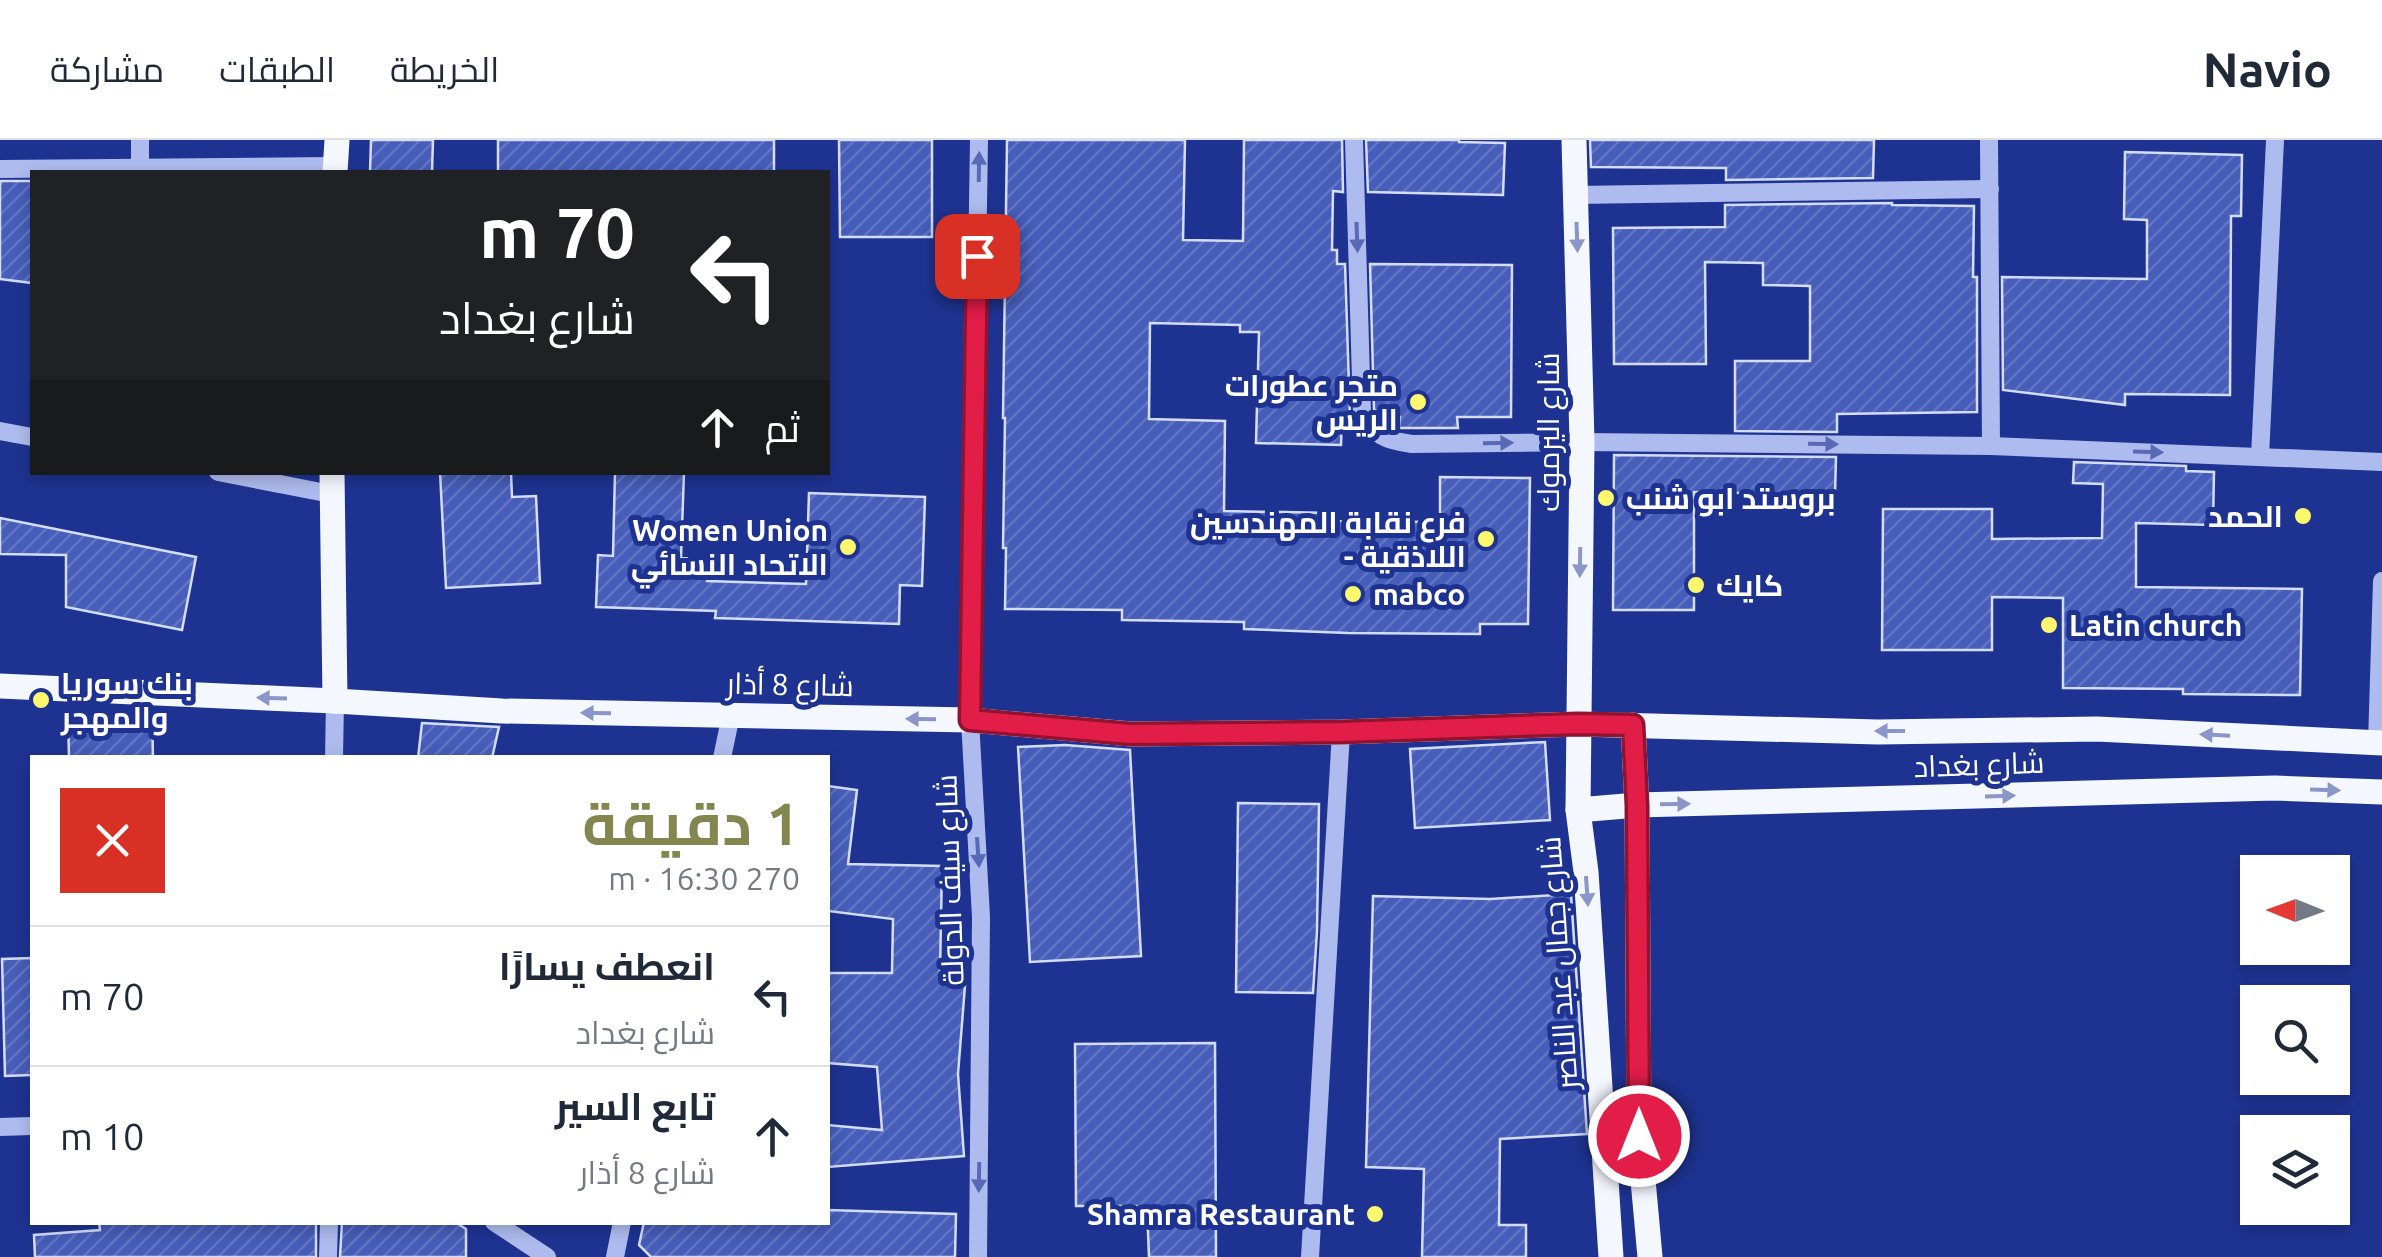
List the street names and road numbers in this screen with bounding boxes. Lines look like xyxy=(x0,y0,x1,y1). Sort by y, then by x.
street label: شارع اليرموك xyxy=(1531,352,1569,512)
street label: شارع 8 أذار xyxy=(724,665,854,706)
street label: شارع بغداد xyxy=(1913,745,2045,787)
street label: شارع سيف الدولة xyxy=(928,774,974,986)
street label: شارع جمال عبد الناصر xyxy=(1532,835,1588,1093)

